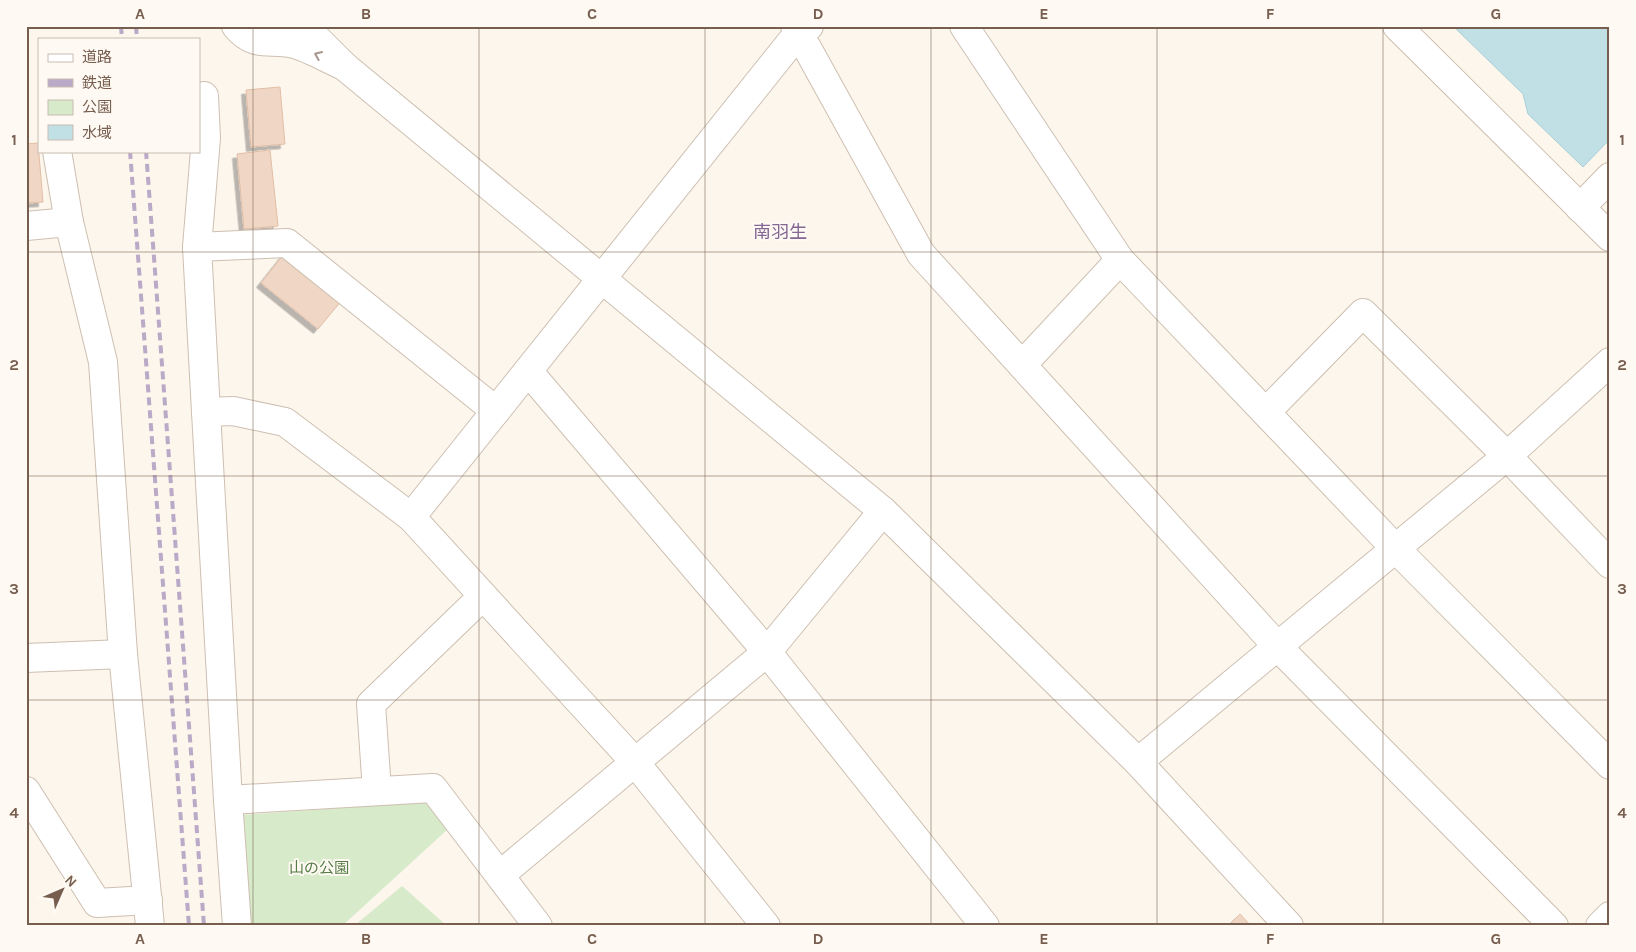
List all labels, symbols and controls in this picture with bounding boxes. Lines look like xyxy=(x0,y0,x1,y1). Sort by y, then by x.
text: A xyxy=(135,4,145,23)
text: B xyxy=(361,4,371,23)
text: C xyxy=(587,4,597,23)
text: D xyxy=(813,4,824,23)
text: E xyxy=(1039,4,1049,23)
text: F xyxy=(1266,4,1275,23)
text: G xyxy=(1491,4,1501,23)
legend xyxy=(38,38,200,152)
text: 道路 xyxy=(82,48,112,66)
one-way arrow xyxy=(314,51,323,62)
text: 鉄道 xyxy=(82,74,112,92)
text: 公園 xyxy=(82,98,112,116)
text: 水域 xyxy=(82,124,112,142)
text: 1 xyxy=(11,130,17,149)
text: 1 xyxy=(1619,130,1625,149)
district label: 南羽生 xyxy=(753,221,807,243)
text: 2 xyxy=(9,355,19,374)
text: 2 xyxy=(1617,355,1627,374)
text: 3 xyxy=(9,579,19,598)
text: 3 xyxy=(1617,579,1627,598)
text: 4 xyxy=(9,803,19,822)
text: 4 xyxy=(1617,803,1627,822)
park label: 山の公園 xyxy=(289,859,349,877)
north arrow xyxy=(38,864,88,914)
text: N xyxy=(61,872,80,891)
text: A xyxy=(135,929,145,948)
text: B xyxy=(361,929,371,948)
text: C xyxy=(587,929,597,948)
text: D xyxy=(813,929,824,948)
text: E xyxy=(1039,929,1049,948)
text: F xyxy=(1266,929,1275,948)
text: G xyxy=(1491,929,1501,948)

